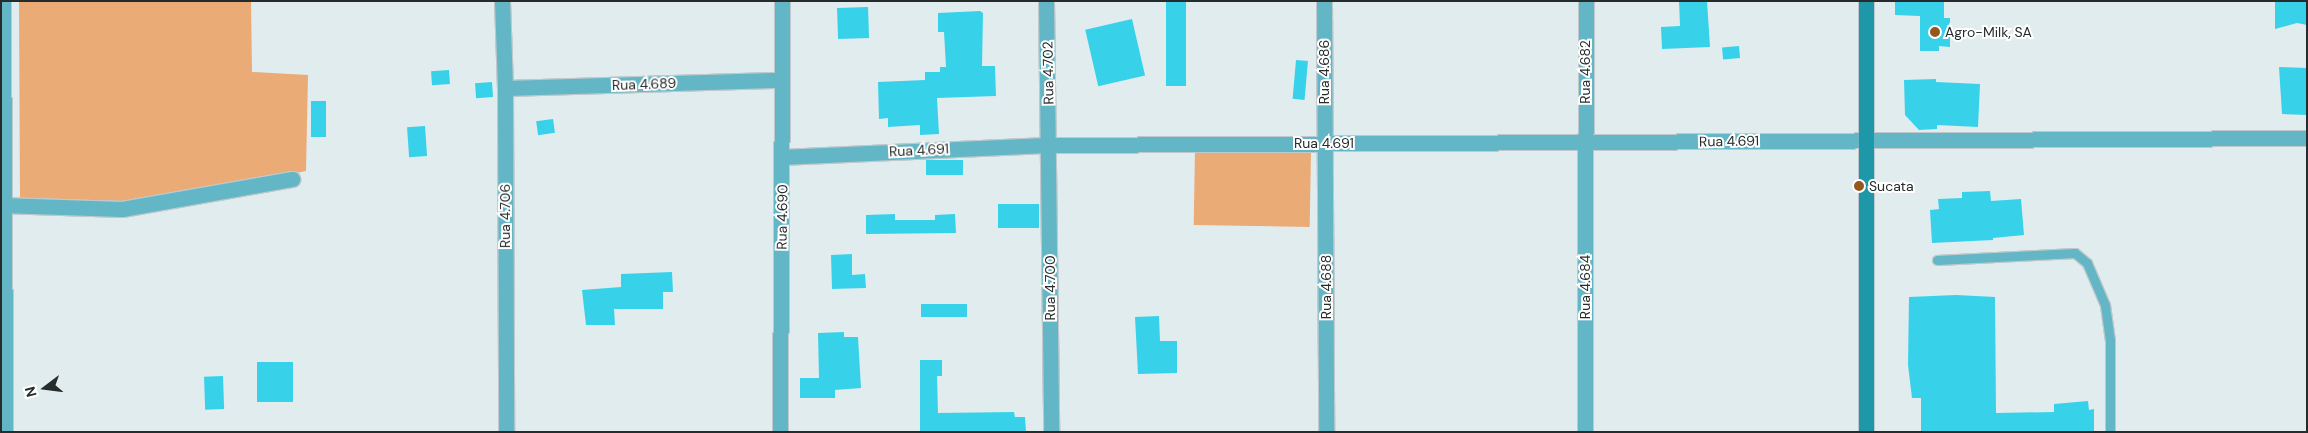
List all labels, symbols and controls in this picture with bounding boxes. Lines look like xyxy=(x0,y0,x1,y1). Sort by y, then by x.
place label: Agro-Milk, SA xyxy=(1945,24,2032,40)
marker: Agro-Milk, SA xyxy=(1929,26,1941,38)
street label: Rua 4.686 xyxy=(1316,40,1332,104)
street label: Rua 4.682 xyxy=(1577,40,1593,104)
street label: Rua 4.702 xyxy=(1039,41,1057,105)
street label: Rua 4.689 xyxy=(612,74,676,94)
street label: Rua 4.691 xyxy=(1699,132,1759,150)
street label: Rua 4.691 xyxy=(1294,135,1354,151)
street label: Rua 4.691 xyxy=(889,140,949,160)
place label: Sucata xyxy=(1869,178,1914,194)
marker: Sucata xyxy=(1853,180,1865,192)
street label: Rua 4.706 xyxy=(497,184,513,248)
street label: Rua 4.690 xyxy=(773,184,791,250)
street label: Rua 4.688 xyxy=(1318,255,1334,319)
street label: Rua 4.684 xyxy=(1577,255,1593,319)
street label: Rua 4.700 xyxy=(1042,256,1058,320)
north arrow xyxy=(20,363,70,413)
text: N xyxy=(20,385,41,399)

